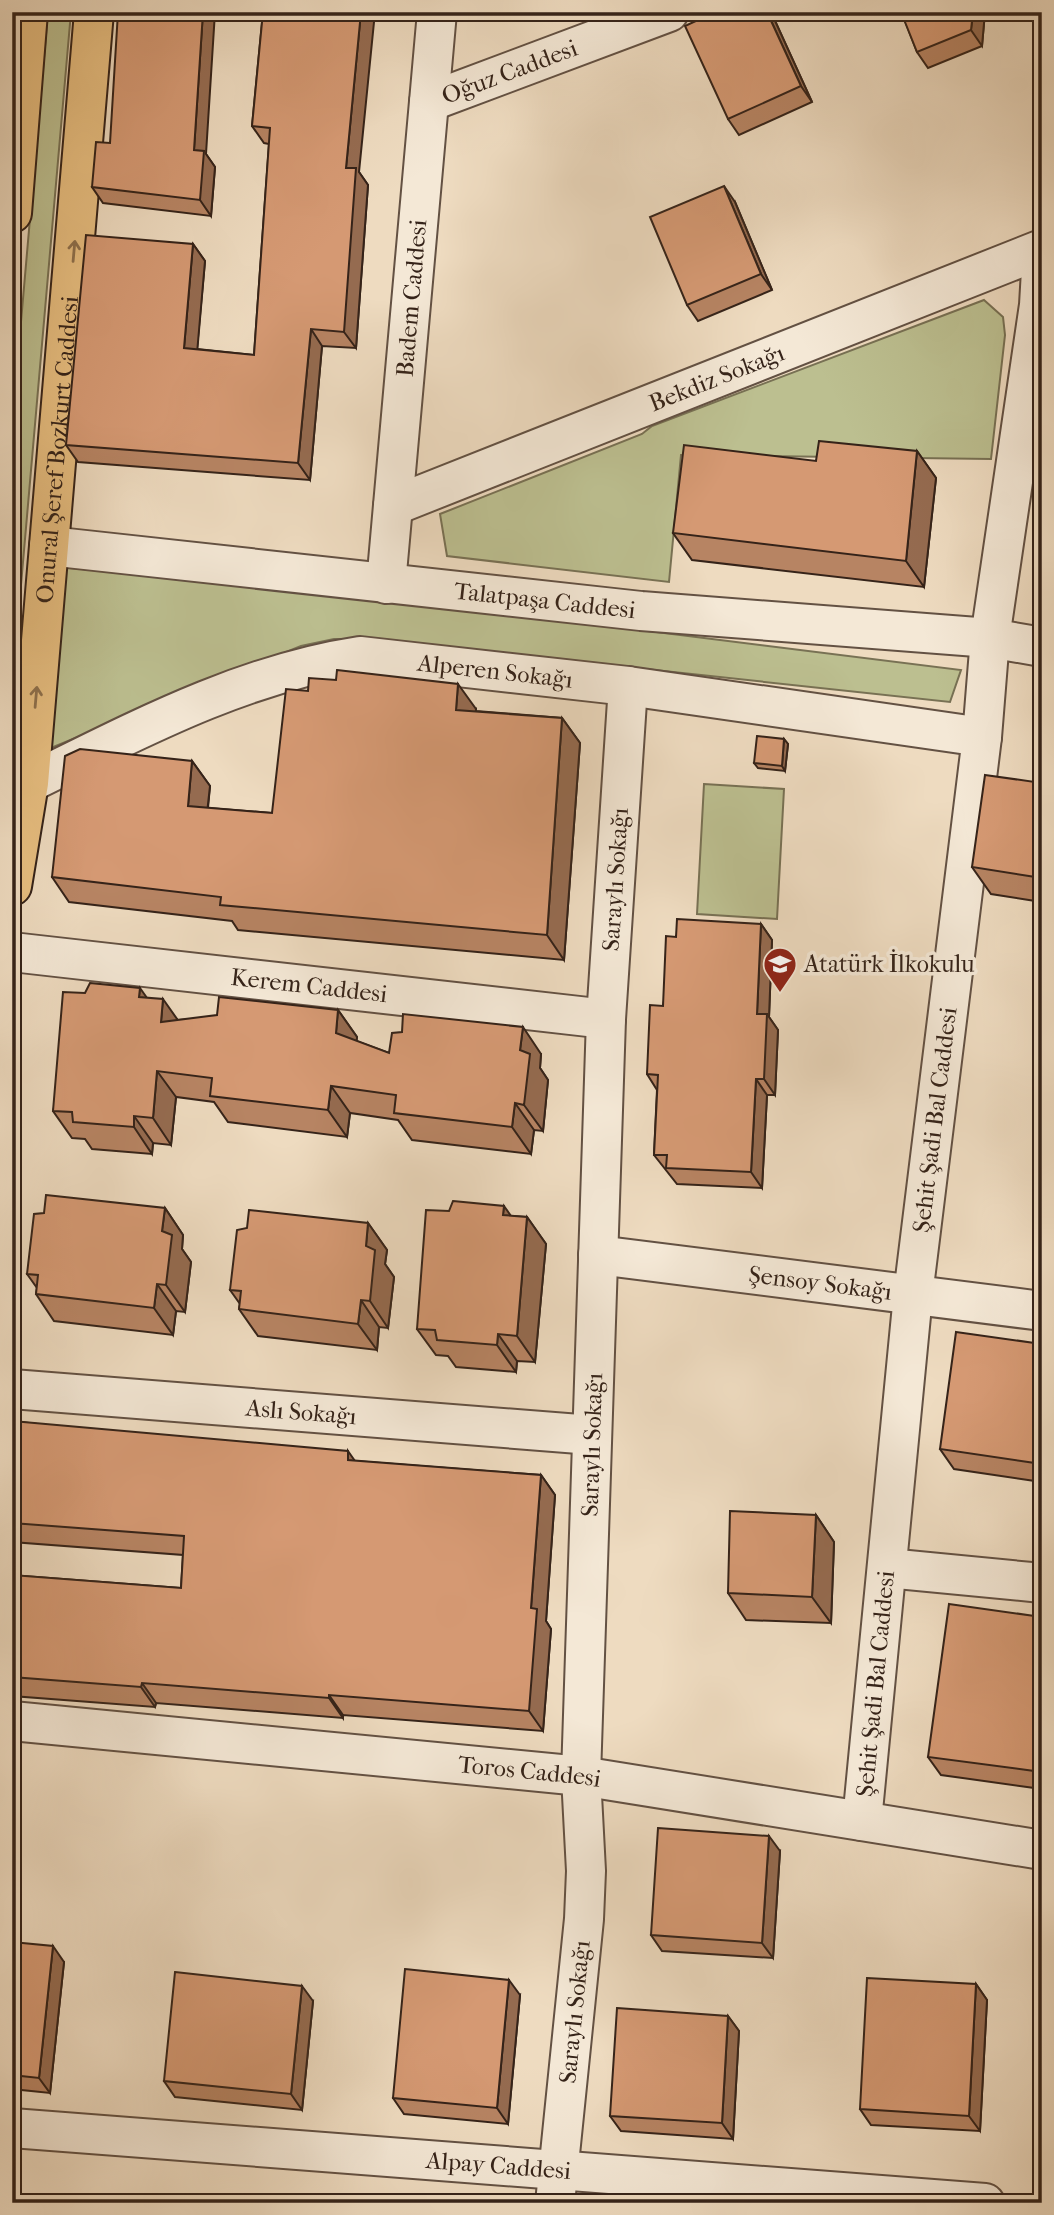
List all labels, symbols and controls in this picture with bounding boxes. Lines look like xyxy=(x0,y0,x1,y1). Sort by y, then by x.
street label: Oğuz Caddesi xyxy=(438,34,581,110)
street label: Badem Caddesi xyxy=(391,218,432,378)
one-way arrow xyxy=(68,240,81,262)
street label: Onural Şeref Bozkurt Caddesi xyxy=(30,295,84,604)
street label: Bekdiz Sokağı xyxy=(645,339,788,417)
street label: Talatpaşa Caddesi xyxy=(453,577,637,624)
street label: Alperen Sokağı xyxy=(415,648,574,694)
one-way arrow xyxy=(30,686,43,709)
street label: Saraylı Sokağı xyxy=(597,807,634,952)
school or university icon: Atatürk İlkokulu xyxy=(761,945,799,994)
place label: Atatürk İlkokulu xyxy=(803,949,975,978)
street label: Kerem Caddesi xyxy=(229,963,389,1008)
street label: Şehit Şadi Bal Caddesi xyxy=(907,1005,962,1234)
street label: Şensoy Sokağı xyxy=(747,1260,894,1306)
street label: Saraylı Sokağı xyxy=(576,1373,608,1517)
street label: Aslı Sokağı xyxy=(244,1394,358,1430)
street label: Şehit Şadi Bal Caddesi xyxy=(850,1569,900,1798)
street label: Toros Caddesi xyxy=(457,1750,603,1793)
street label: Saraylı Sokağı xyxy=(553,1939,596,2085)
street label: Alpay Caddesi xyxy=(424,2146,572,2185)

